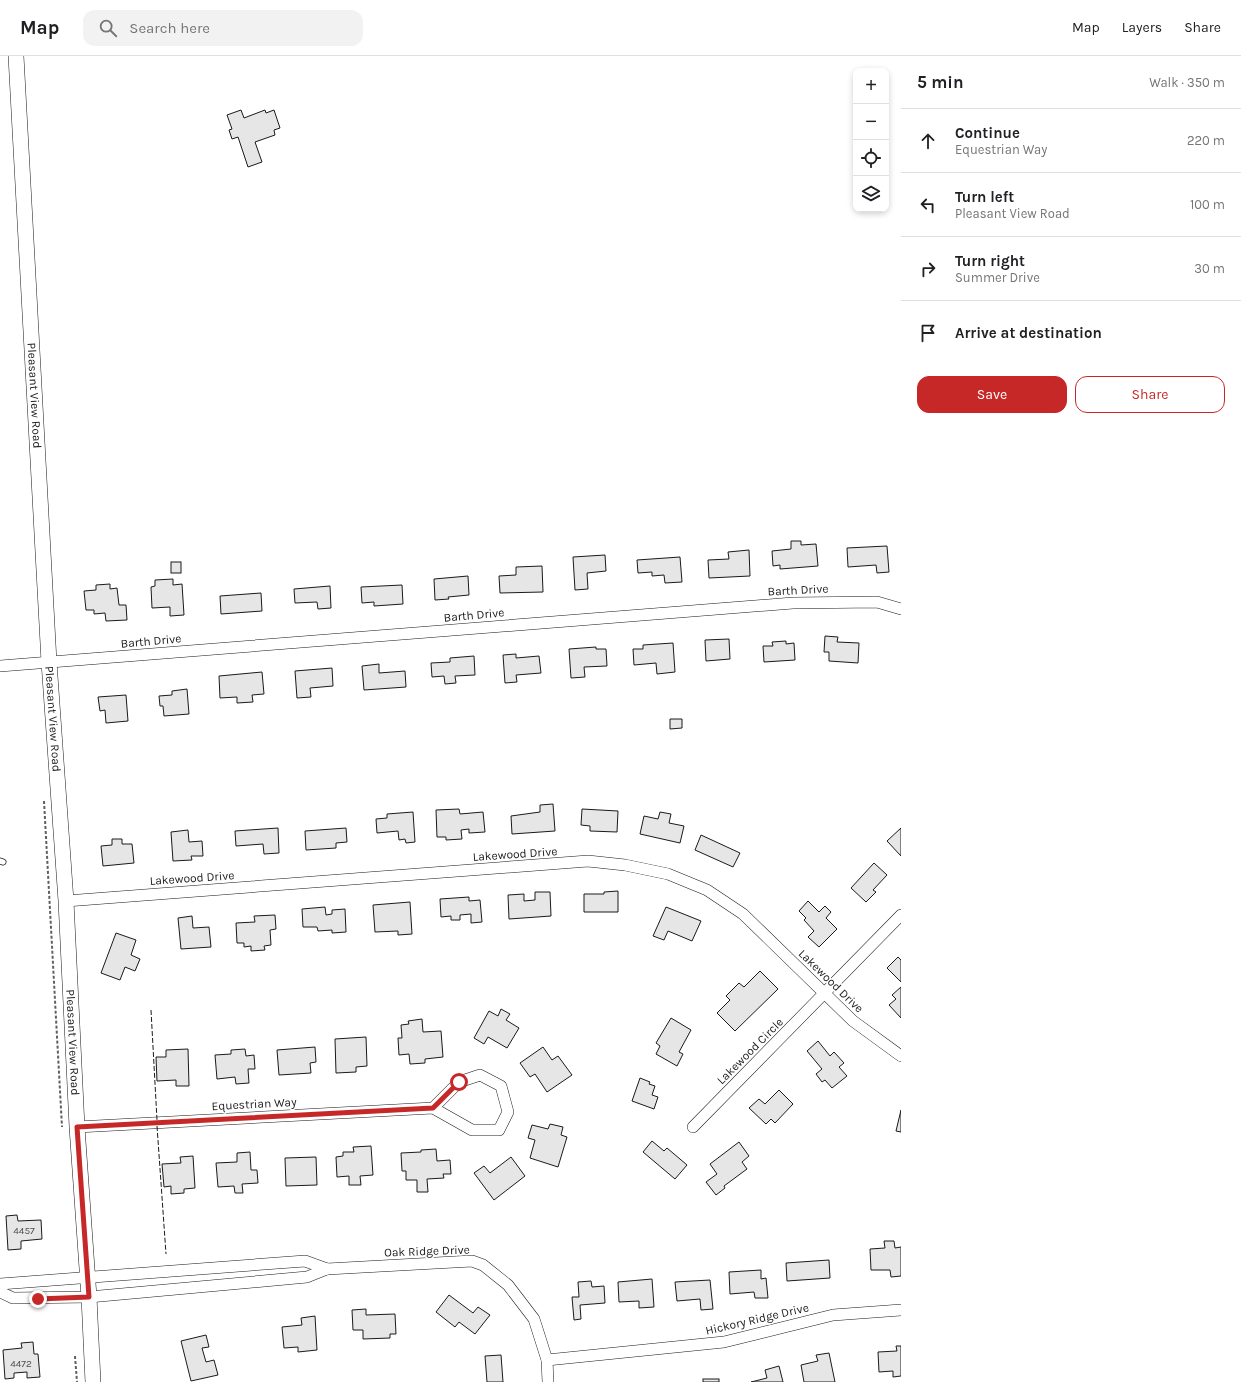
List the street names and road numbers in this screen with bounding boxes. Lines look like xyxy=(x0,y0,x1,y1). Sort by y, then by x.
street label: Pleasant View Road xyxy=(25,342,44,449)
street label: Barth Drive xyxy=(767,581,829,599)
street label: Barth Drive xyxy=(443,605,505,625)
street label: Barth Drive xyxy=(120,631,182,651)
street label: Pleasant View Road xyxy=(42,666,64,772)
street label: Lakewood Drive xyxy=(472,844,558,864)
street label: Lakewood Drive xyxy=(149,868,235,888)
street label: Lakewood Drive xyxy=(796,946,866,1016)
street label: Pleasant View Road xyxy=(63,989,82,1096)
street label: Lakewood Circle xyxy=(714,1015,786,1087)
street label: Equestrian Way xyxy=(211,1095,297,1113)
street label: Oak Ridge Drive xyxy=(384,1243,470,1259)
street label: Hickory Ridge Drive xyxy=(704,1300,810,1338)

